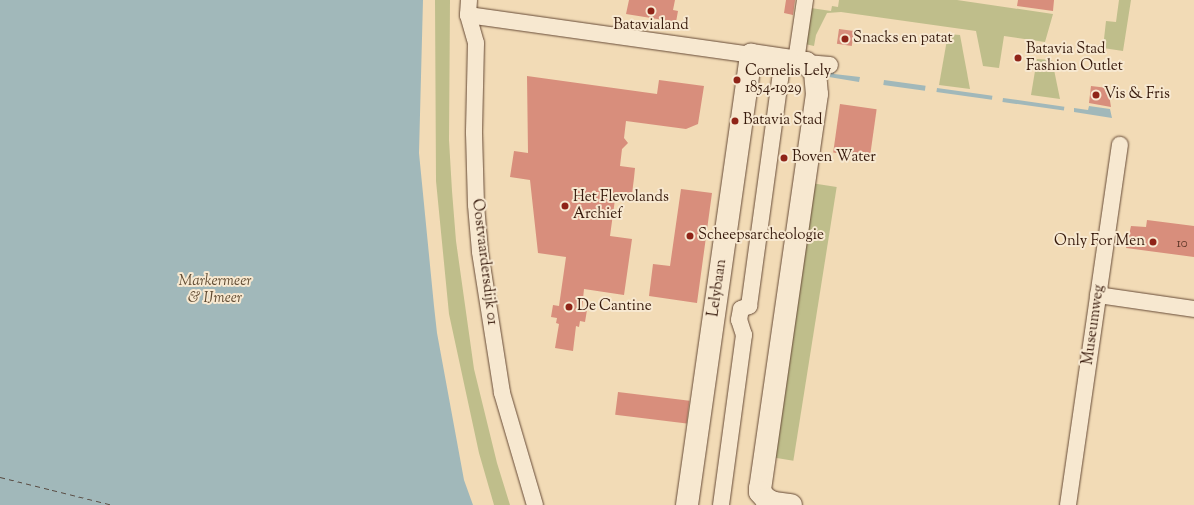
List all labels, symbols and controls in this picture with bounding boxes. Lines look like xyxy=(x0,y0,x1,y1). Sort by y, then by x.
marker: Batavialand xyxy=(646,6,656,16)
place label: Batavialand xyxy=(613,17,689,35)
place label: Snacks en patat xyxy=(853,30,953,48)
marker: Snacks en patat xyxy=(840,34,850,44)
place label: Batavia Stad Fashion Outlet xyxy=(1026,40,1123,75)
marker: Batavia Stad Fashion Outlet xyxy=(1013,53,1023,63)
place label: Cornelis Lely 1854-1929 xyxy=(745,62,831,97)
marker: Cornelis Lely 1854-1929 xyxy=(732,75,742,85)
place label: Vis & Fris xyxy=(1104,86,1170,104)
marker: Vis & Fris xyxy=(1091,90,1101,100)
place label: Batavia Stad xyxy=(743,112,823,130)
marker: Batavia Stad xyxy=(730,116,740,126)
place label: Boven Water xyxy=(792,149,876,167)
marker: Boven Water xyxy=(779,153,789,163)
place label: Het Flevolands Archief xyxy=(573,188,669,223)
street label: Oostvaardersdijk 01 xyxy=(467,198,501,326)
marker: Het Flevolands Archief xyxy=(560,201,570,211)
place label: Scheepsarcheologie xyxy=(698,227,824,245)
marker: Scheepsarcheologie xyxy=(685,231,695,241)
place label: Only For Men xyxy=(1054,233,1145,251)
house number: 10 xyxy=(1176,236,1188,252)
marker: Only For Men xyxy=(1148,237,1158,247)
street label: Lelybaan xyxy=(705,258,731,318)
park label: Markermeer & IJmeer xyxy=(179,272,251,307)
street label: Museumweg xyxy=(1079,284,1109,366)
place label: De Cantine xyxy=(577,298,652,316)
marker: De Cantine xyxy=(564,302,574,312)

